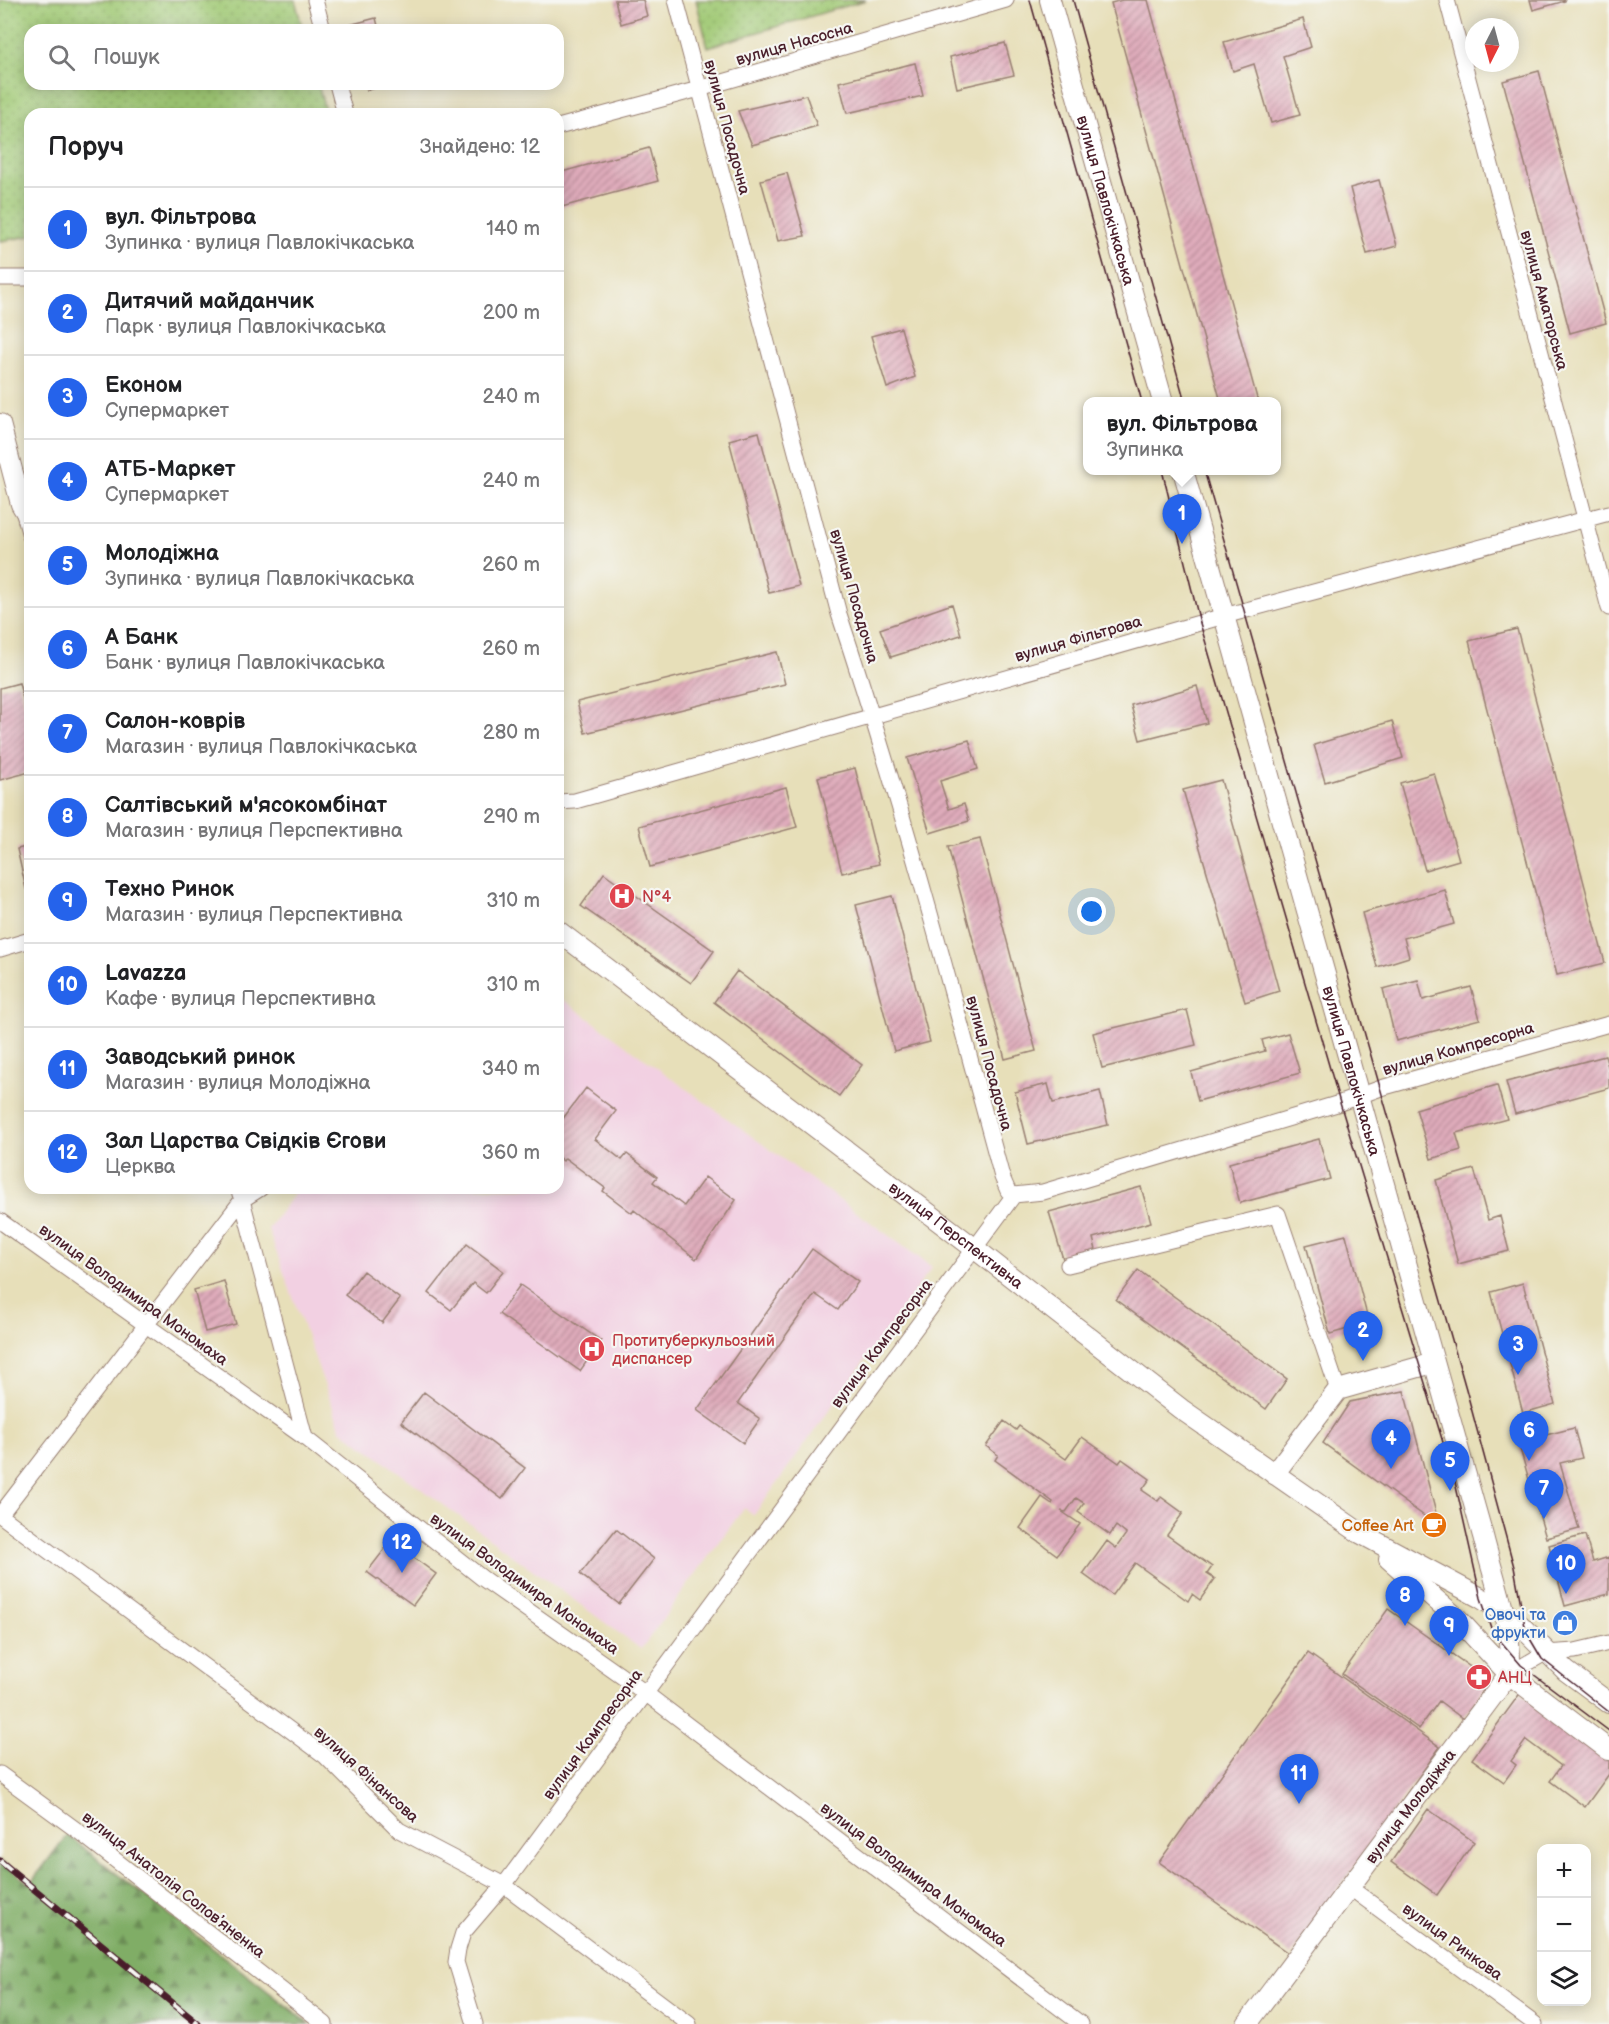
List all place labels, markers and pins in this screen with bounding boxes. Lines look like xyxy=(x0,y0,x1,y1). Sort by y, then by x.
pin: 1 xyxy=(1162,494,1202,544)
hospital icon: N°4 xyxy=(607,881,637,911)
place label: N°4 xyxy=(642,888,671,907)
pin: 2 xyxy=(1344,1312,1382,1361)
pin: 3 xyxy=(1498,1326,1538,1375)
place label: Протитуберкульозний диспансер xyxy=(612,1332,775,1369)
hospital icon: Протитуберкульозний диспансер xyxy=(577,1334,607,1364)
pin: 6 xyxy=(1510,1412,1549,1461)
pin: 4 xyxy=(1372,1420,1410,1469)
pin: 5 xyxy=(1430,1442,1470,1491)
pin: 7 xyxy=(1524,1470,1564,1519)
cafe icon: Coffee Art xyxy=(1419,1510,1449,1540)
place label: Coffee Art xyxy=(1342,1517,1414,1536)
pin: 12 xyxy=(382,1524,422,1573)
pin: 10 xyxy=(1546,1544,1586,1594)
pin: 8 xyxy=(1386,1576,1424,1626)
pin: 9 xyxy=(1430,1606,1468,1656)
place label: Овочі та фрукти xyxy=(1485,1606,1547,1643)
shop icon: Овочі та фрукти xyxy=(1550,1608,1580,1638)
pharmacy icon: АНЦ xyxy=(1464,1662,1494,1692)
place label: АНЦ xyxy=(1497,1669,1533,1688)
pin: 11 xyxy=(1280,1754,1318,1804)

